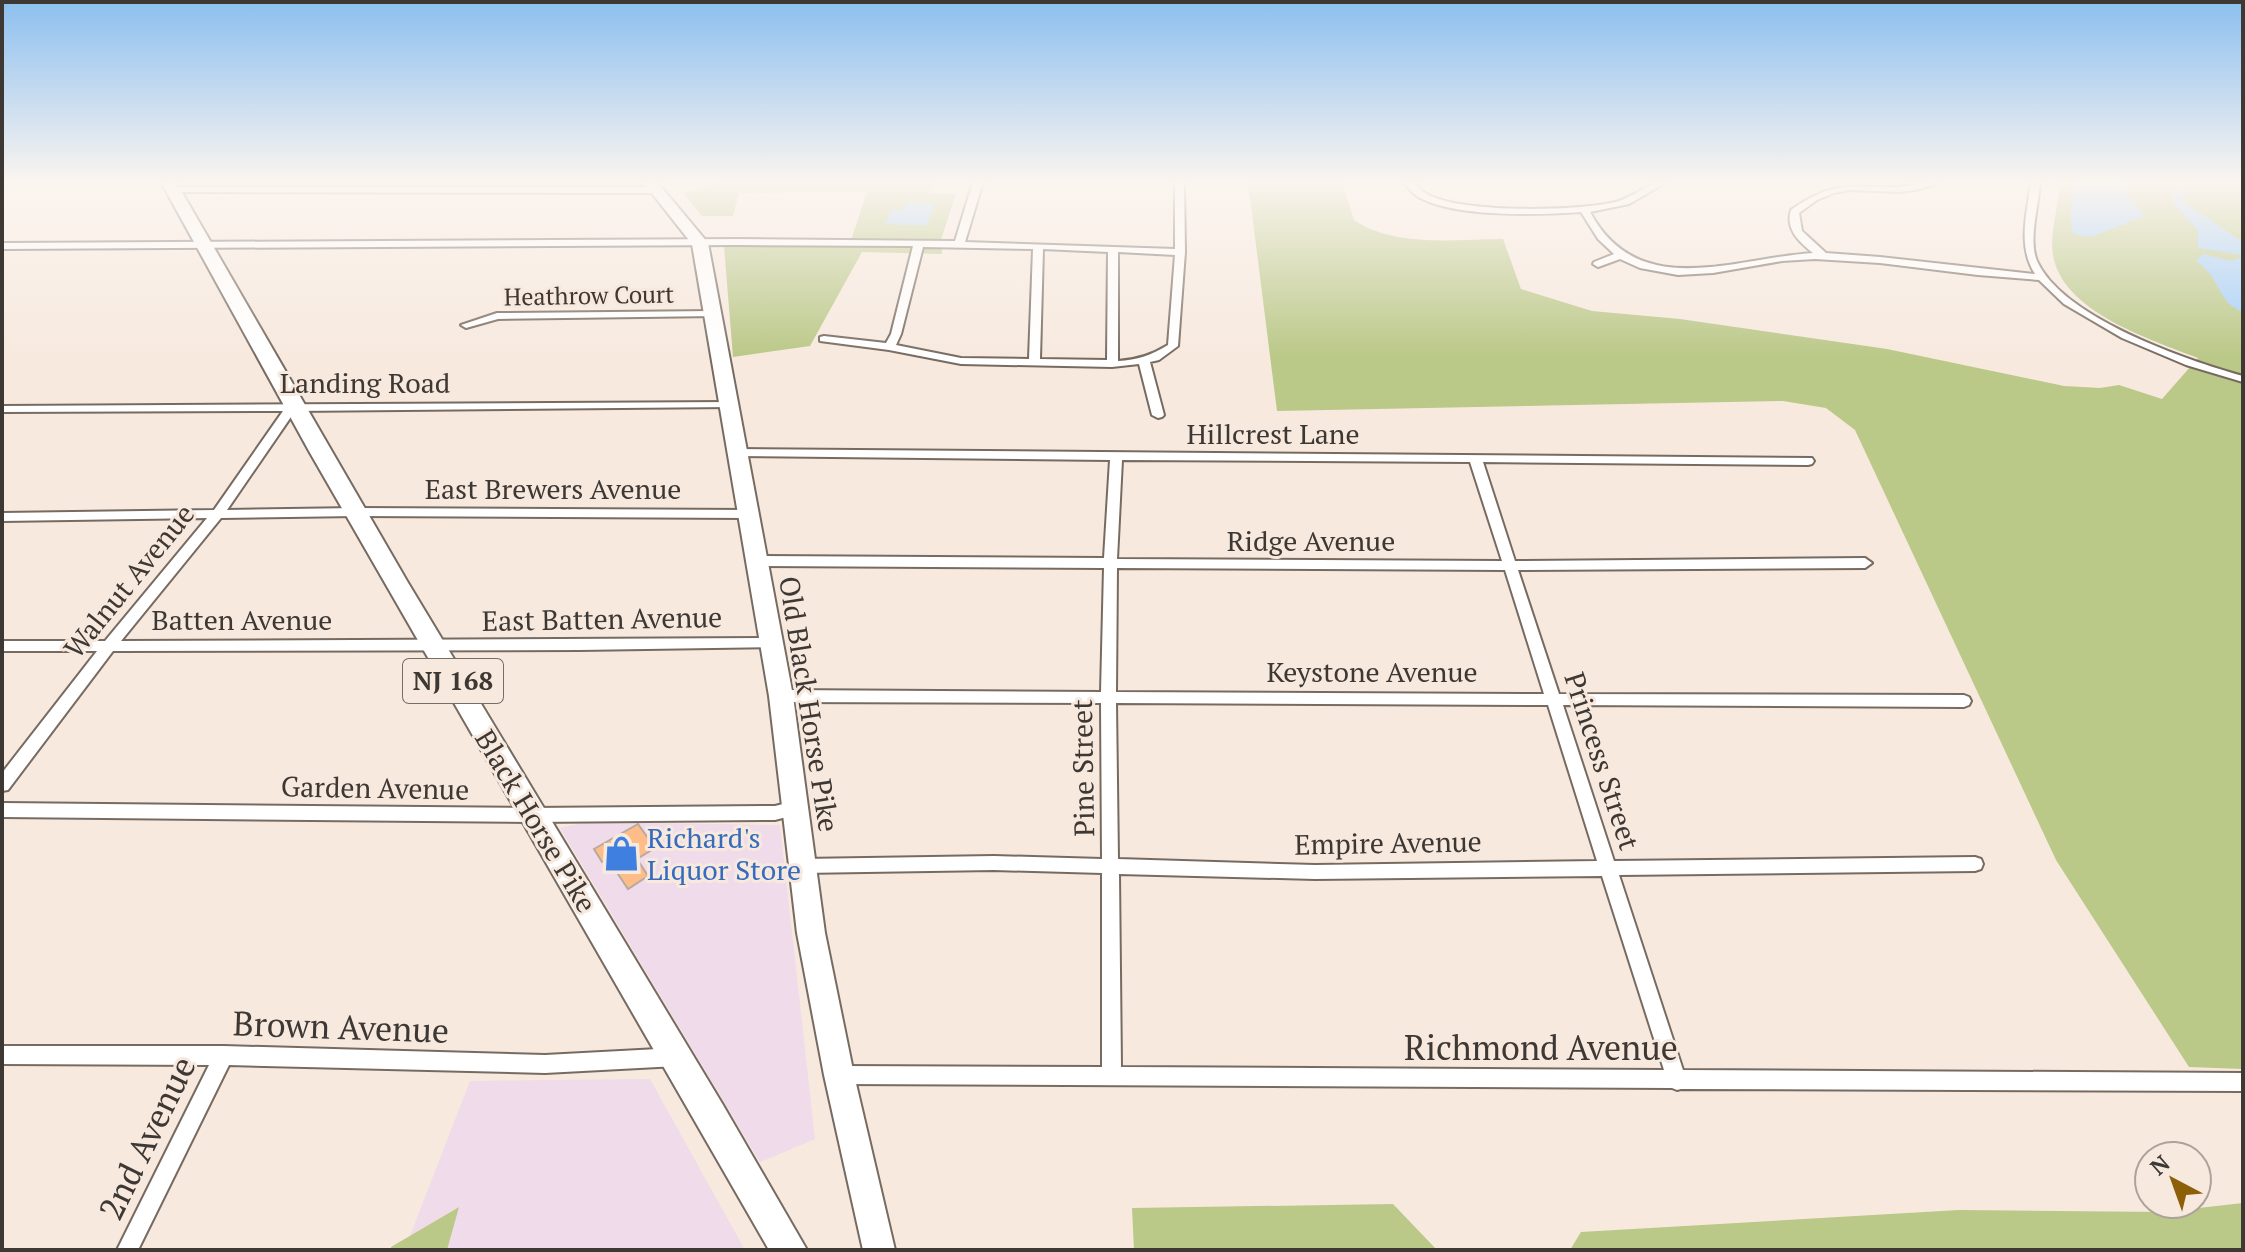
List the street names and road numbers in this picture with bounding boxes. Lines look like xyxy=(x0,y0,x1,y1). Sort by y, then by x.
street label: Heathrow Court xyxy=(504,278,674,312)
street label: Landing Road xyxy=(280,364,450,401)
street label: Hillcrest Lane xyxy=(1186,415,1360,452)
street label: East Brewers Avenue xyxy=(425,470,681,507)
street label: Walnut Avenue xyxy=(55,496,202,665)
street label: Ridge Avenue xyxy=(1227,522,1395,559)
street label: Old Black Horse Pike xyxy=(771,573,848,834)
street label: East Batten Avenue xyxy=(481,598,723,639)
street label: Batten Avenue xyxy=(152,601,332,638)
street label: Keystone Avenue xyxy=(1266,653,1478,690)
road number: NJ 168 xyxy=(403,659,503,703)
street label: Princess Street xyxy=(1556,667,1649,855)
street label: Pine Street xyxy=(1063,698,1102,837)
street label: Black Horse Pike xyxy=(467,722,606,919)
street label: Garden Avenue xyxy=(281,767,469,808)
street label: Empire Avenue xyxy=(1294,822,1482,863)
street label: Brown Avenue xyxy=(232,1000,450,1053)
street label: Richmond Avenue xyxy=(1404,1025,1678,1070)
street label: 2nd Avenue xyxy=(88,1049,205,1227)

